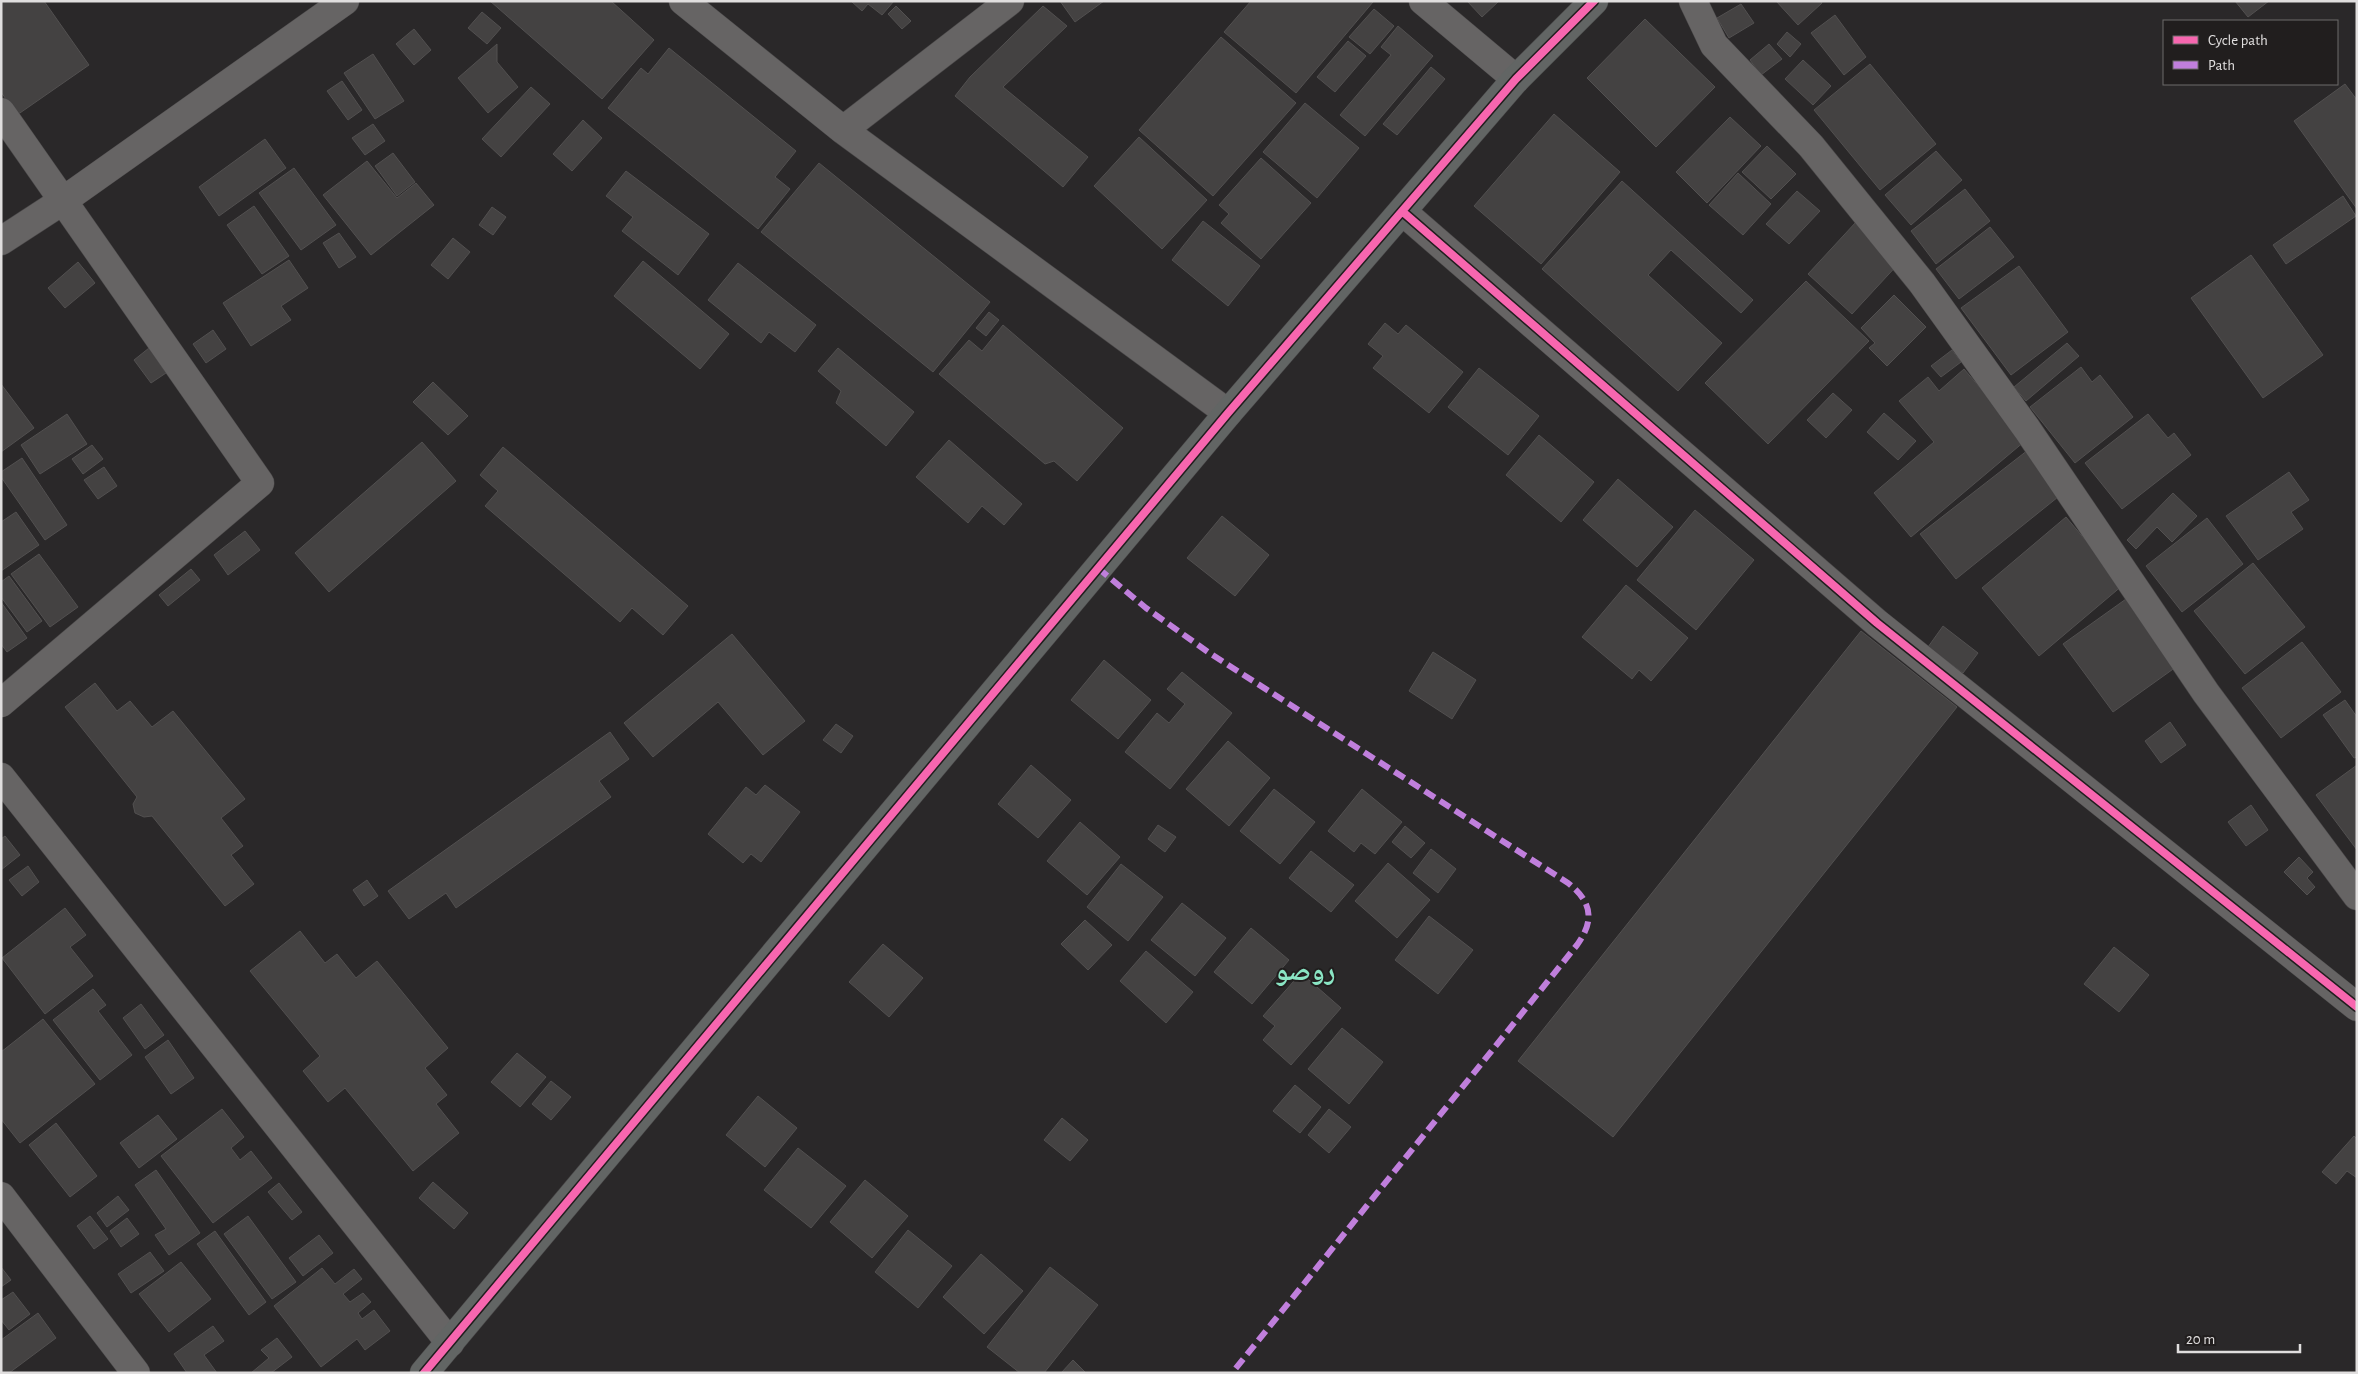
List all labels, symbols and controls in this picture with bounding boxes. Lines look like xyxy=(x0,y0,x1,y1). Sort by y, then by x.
legend xyxy=(2163,20,2338,85)
text: Cycle path xyxy=(2208,33,2268,48)
text: Path xyxy=(2208,58,2235,73)
district label: روصو xyxy=(1275,958,1335,986)
scale bar xyxy=(2178,1322,2300,1354)
text: 20 m xyxy=(2186,1332,2215,1347)

